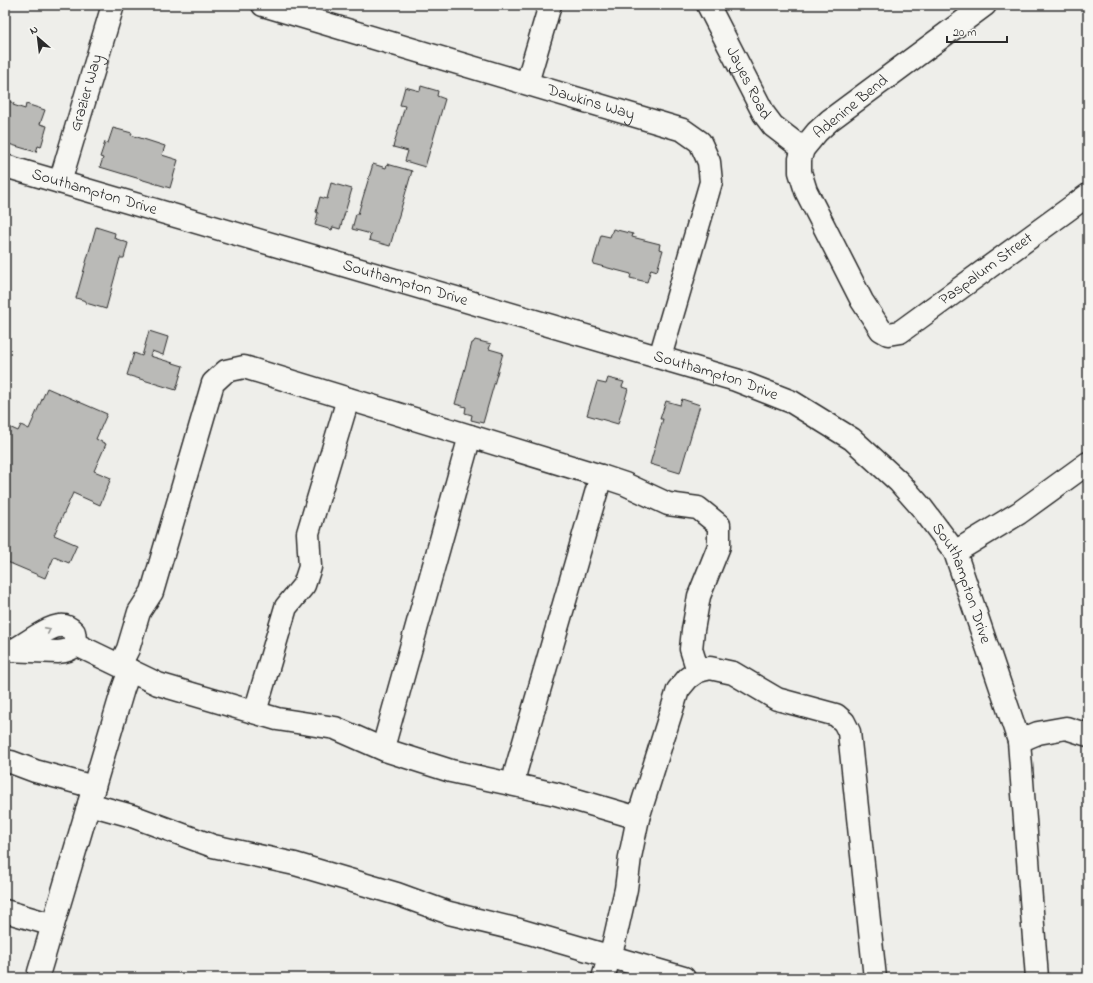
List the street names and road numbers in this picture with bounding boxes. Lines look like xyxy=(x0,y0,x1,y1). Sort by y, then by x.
street label: Jayes Road xyxy=(719,42,777,125)
street label: Grazier Way xyxy=(64,51,110,134)
street label: Adenine Bend xyxy=(808,69,894,145)
street label: Dawkins Way xyxy=(543,78,638,127)
street label: Southampton Drive xyxy=(29,162,161,222)
street label: Paspalum Street xyxy=(934,226,1039,312)
street label: Southampton Drive xyxy=(340,253,472,313)
street label: Southampton Drive xyxy=(651,344,782,408)
street label: Southampton Drive xyxy=(925,518,997,648)

